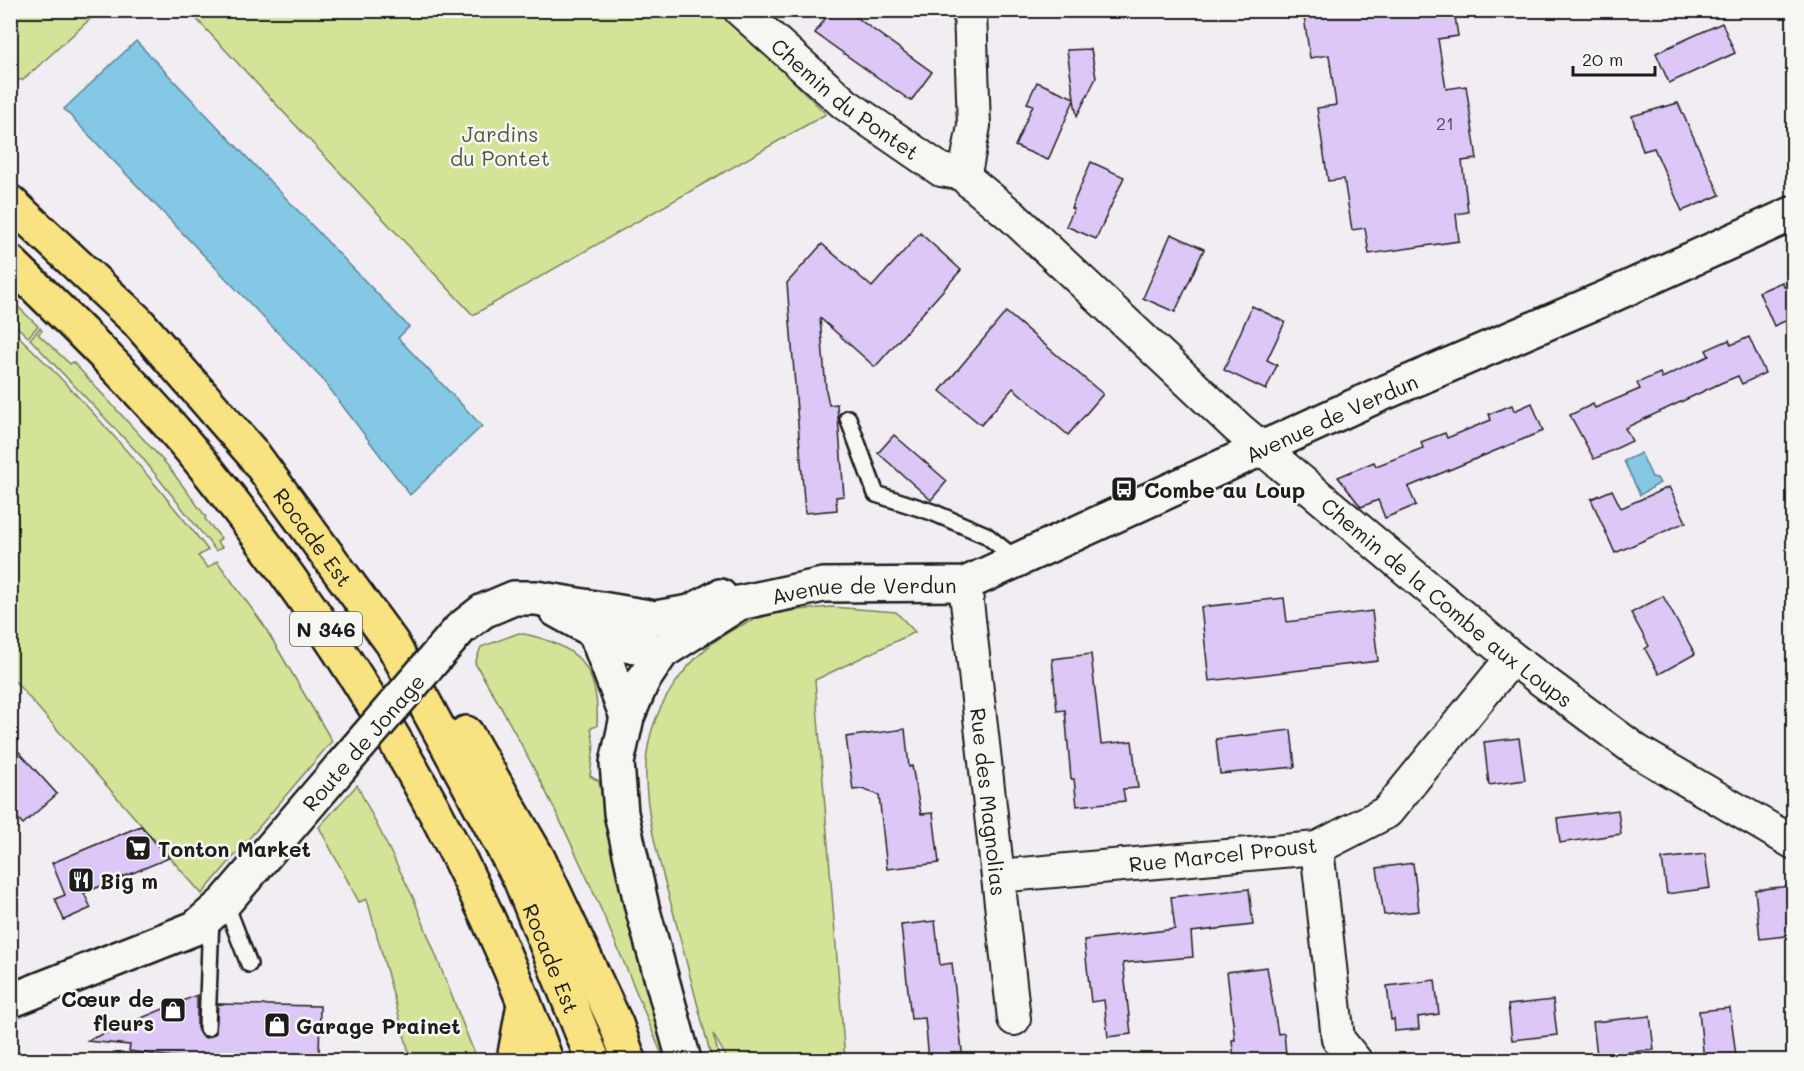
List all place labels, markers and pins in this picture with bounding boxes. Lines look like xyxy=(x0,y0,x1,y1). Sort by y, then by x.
bus stop icon: Combe au Loup xyxy=(1109,474,1139,504)
place label: Combe au Loup xyxy=(1144,476,1305,503)
supermarket icon: Tonton Market xyxy=(123,833,153,863)
place label: Tonton Market xyxy=(158,835,311,862)
restaurant icon: Big m xyxy=(66,865,96,895)
place label: Big m xyxy=(100,867,158,894)
place label: Cœur de fleurs xyxy=(61,985,154,1036)
shop icon: Cœur de fleurs xyxy=(158,995,188,1025)
shop icon: Garage Prainet xyxy=(262,1010,292,1040)
place label: Garage Prainet xyxy=(296,1012,461,1039)

